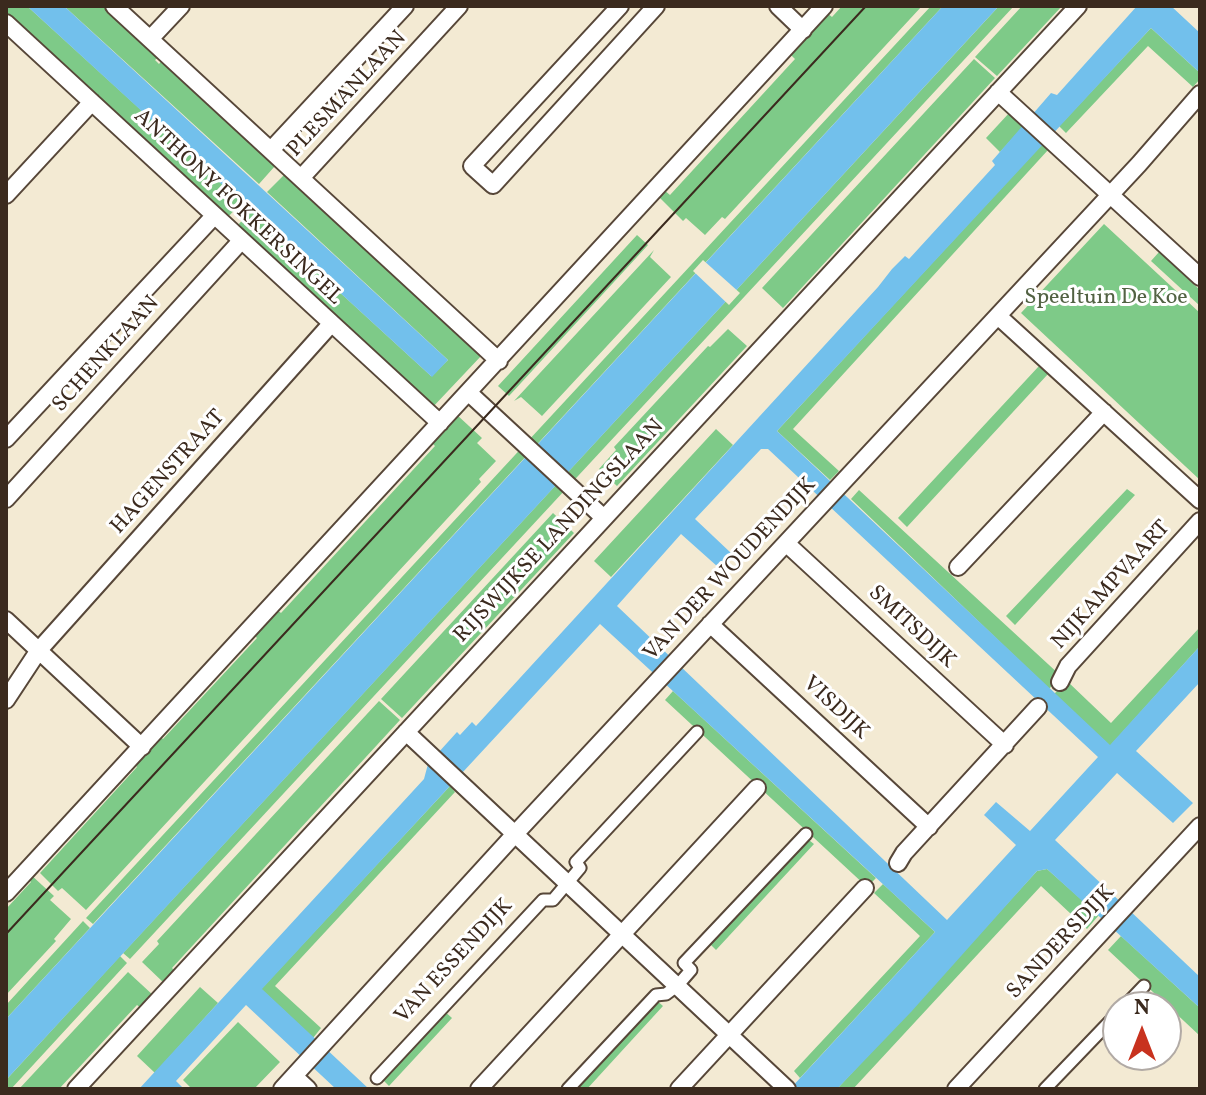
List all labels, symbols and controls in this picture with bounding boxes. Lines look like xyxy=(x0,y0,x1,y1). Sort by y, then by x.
street label: PLESMANLAAN xyxy=(283,27,413,163)
street label: ANTHONY FOKKERSINGEL xyxy=(127,104,347,312)
park label: Speeltuin De Koe xyxy=(1024,286,1188,312)
street label: SCHENKLAAN xyxy=(48,291,166,419)
street label: HAGENSTRAAT xyxy=(106,405,232,541)
street label: RIJSWIJKSE LANDINGSLAAN xyxy=(450,415,670,649)
street label: VAN DER WOUDENDIJK xyxy=(639,473,823,667)
street label: NIJKAMPVAART xyxy=(1047,516,1177,656)
street label: SMITSDIJK xyxy=(862,581,960,675)
street label: VISDIJK xyxy=(796,672,874,746)
street label: SANDERSDIJK xyxy=(1002,880,1122,1006)
street label: VAN ESSENDIJK xyxy=(390,894,520,1030)
north arrow xyxy=(1102,991,1182,1071)
text: N xyxy=(1134,993,1150,1024)

